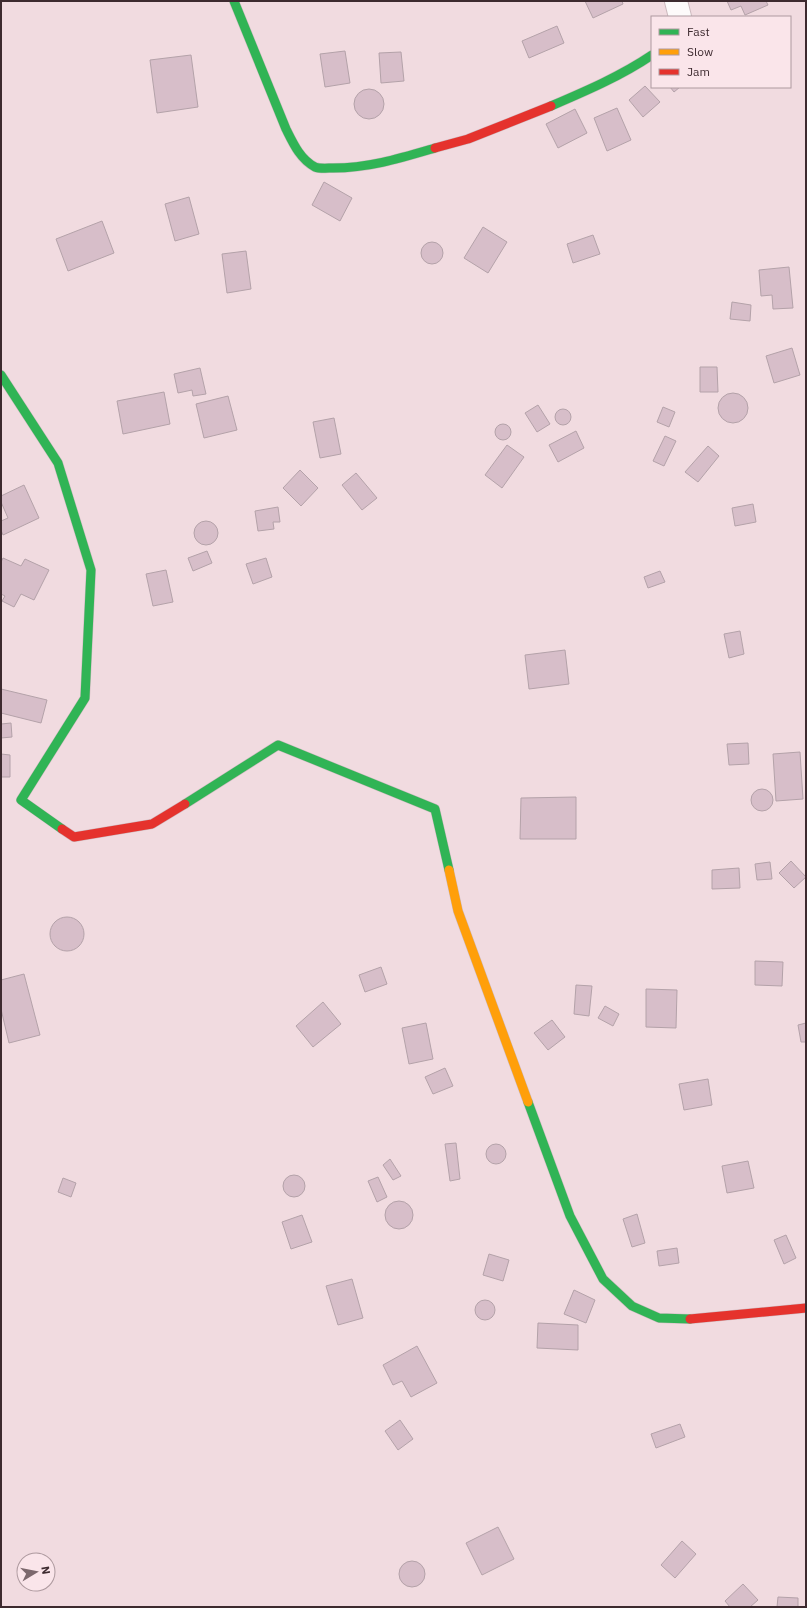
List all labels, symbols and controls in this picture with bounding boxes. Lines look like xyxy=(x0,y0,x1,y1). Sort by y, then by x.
legend xyxy=(651,16,791,88)
text: Fast xyxy=(687,24,710,39)
text: Slow xyxy=(687,44,713,59)
text: Jam xyxy=(687,64,710,79)
north arrow xyxy=(16,1552,56,1592)
text: N xyxy=(38,1565,53,1575)

